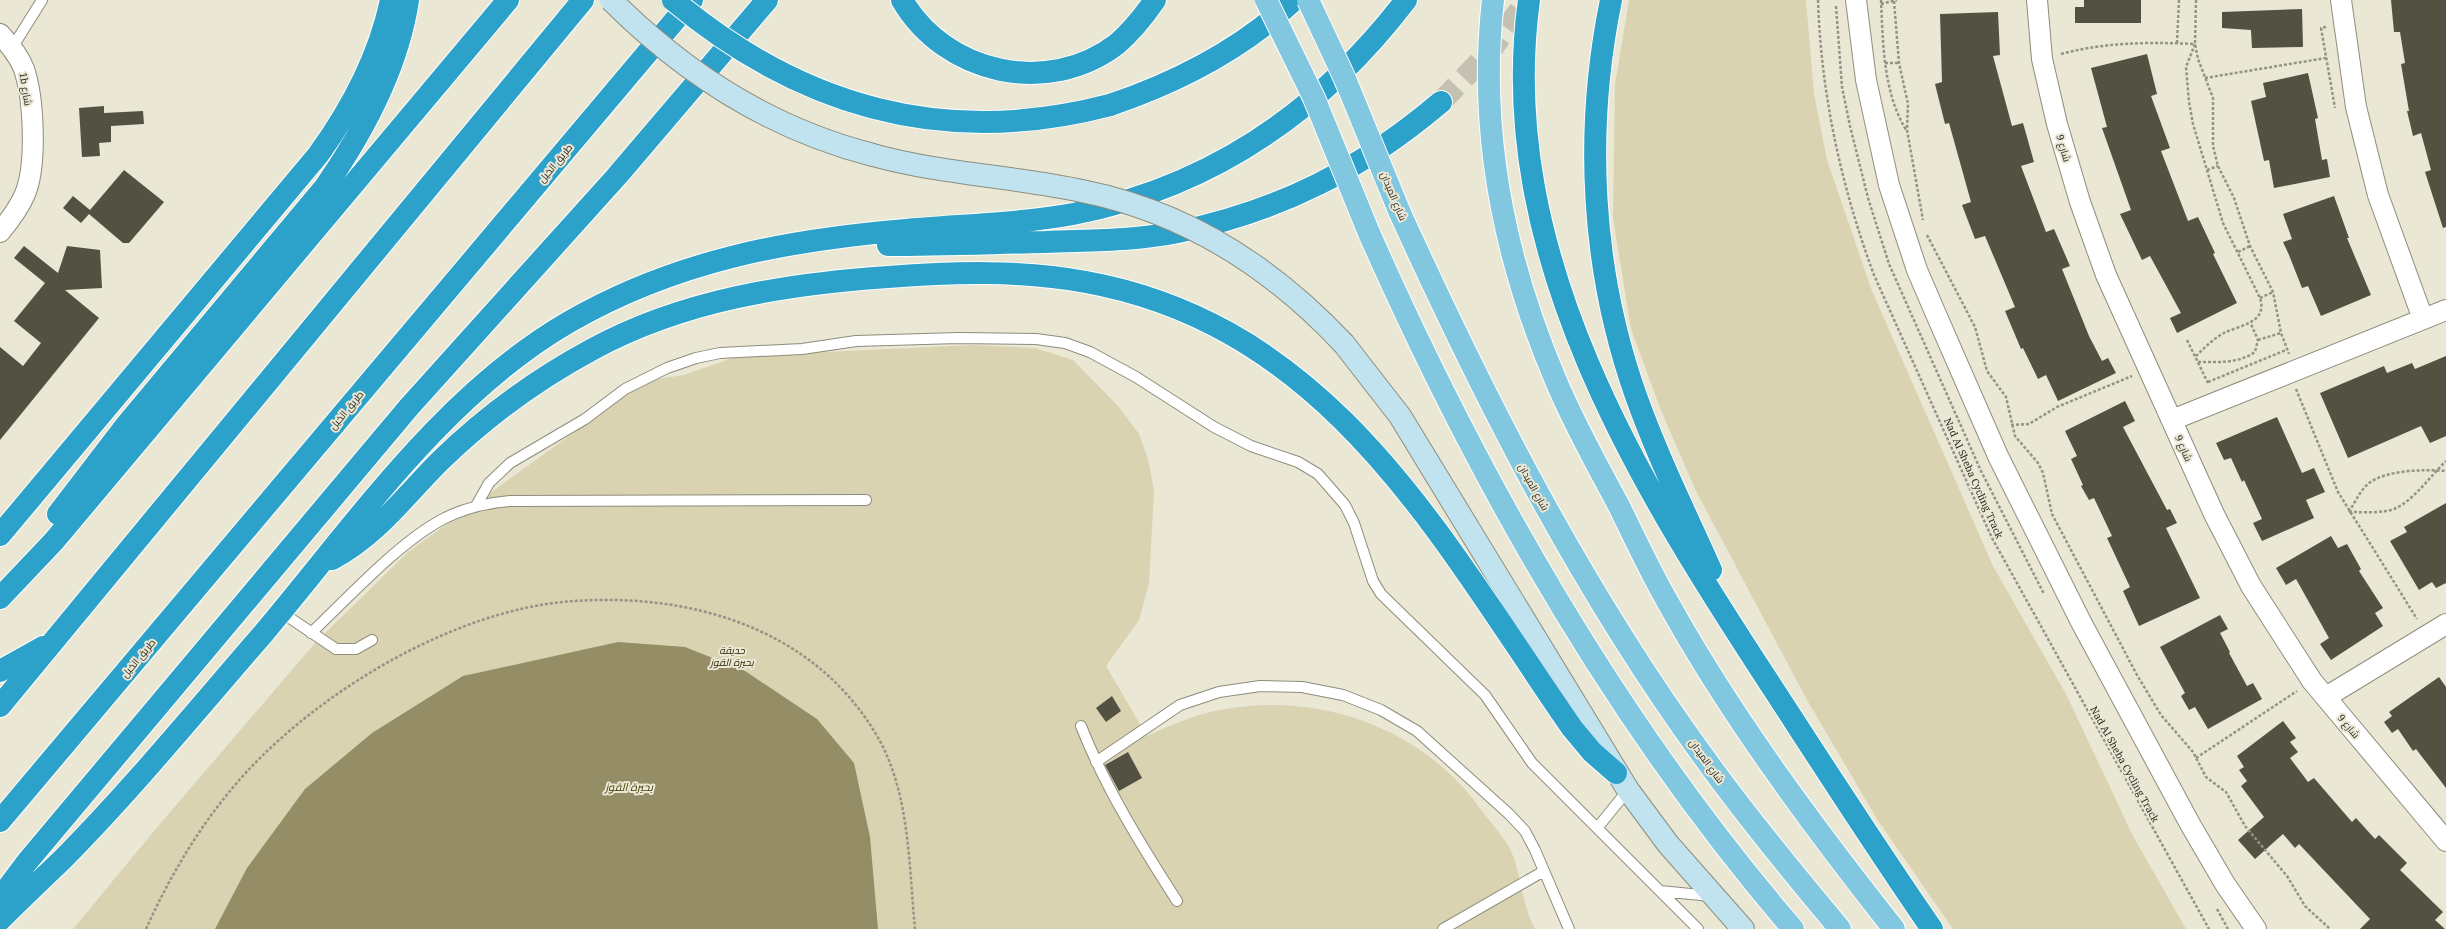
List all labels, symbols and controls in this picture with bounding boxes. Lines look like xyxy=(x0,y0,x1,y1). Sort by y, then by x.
street label: 1b شارع xyxy=(16,71,36,107)
street label: شارع 9 xyxy=(2053,133,2075,163)
street label: طريق الخيل xyxy=(535,141,575,185)
street label: شارع الميدان xyxy=(1377,169,1411,223)
street label: طريق الخيل xyxy=(326,388,366,432)
street label: Nad Al Sheba Cycling Track xyxy=(1941,415,2007,541)
street label: شارع 9 xyxy=(2172,433,2196,463)
street label: شارع الميدان xyxy=(1515,461,1553,513)
street label: طريق الخيل xyxy=(118,636,158,680)
park label: حديقة بحيرة القوز xyxy=(708,643,755,669)
street label: Nad Al Sheba Cycling Track xyxy=(2087,703,2163,825)
street label: شارع 9 xyxy=(2335,711,2363,741)
street label: شارع الميدان xyxy=(1686,736,1728,786)
water label: بحيرة القوز xyxy=(603,779,654,794)

